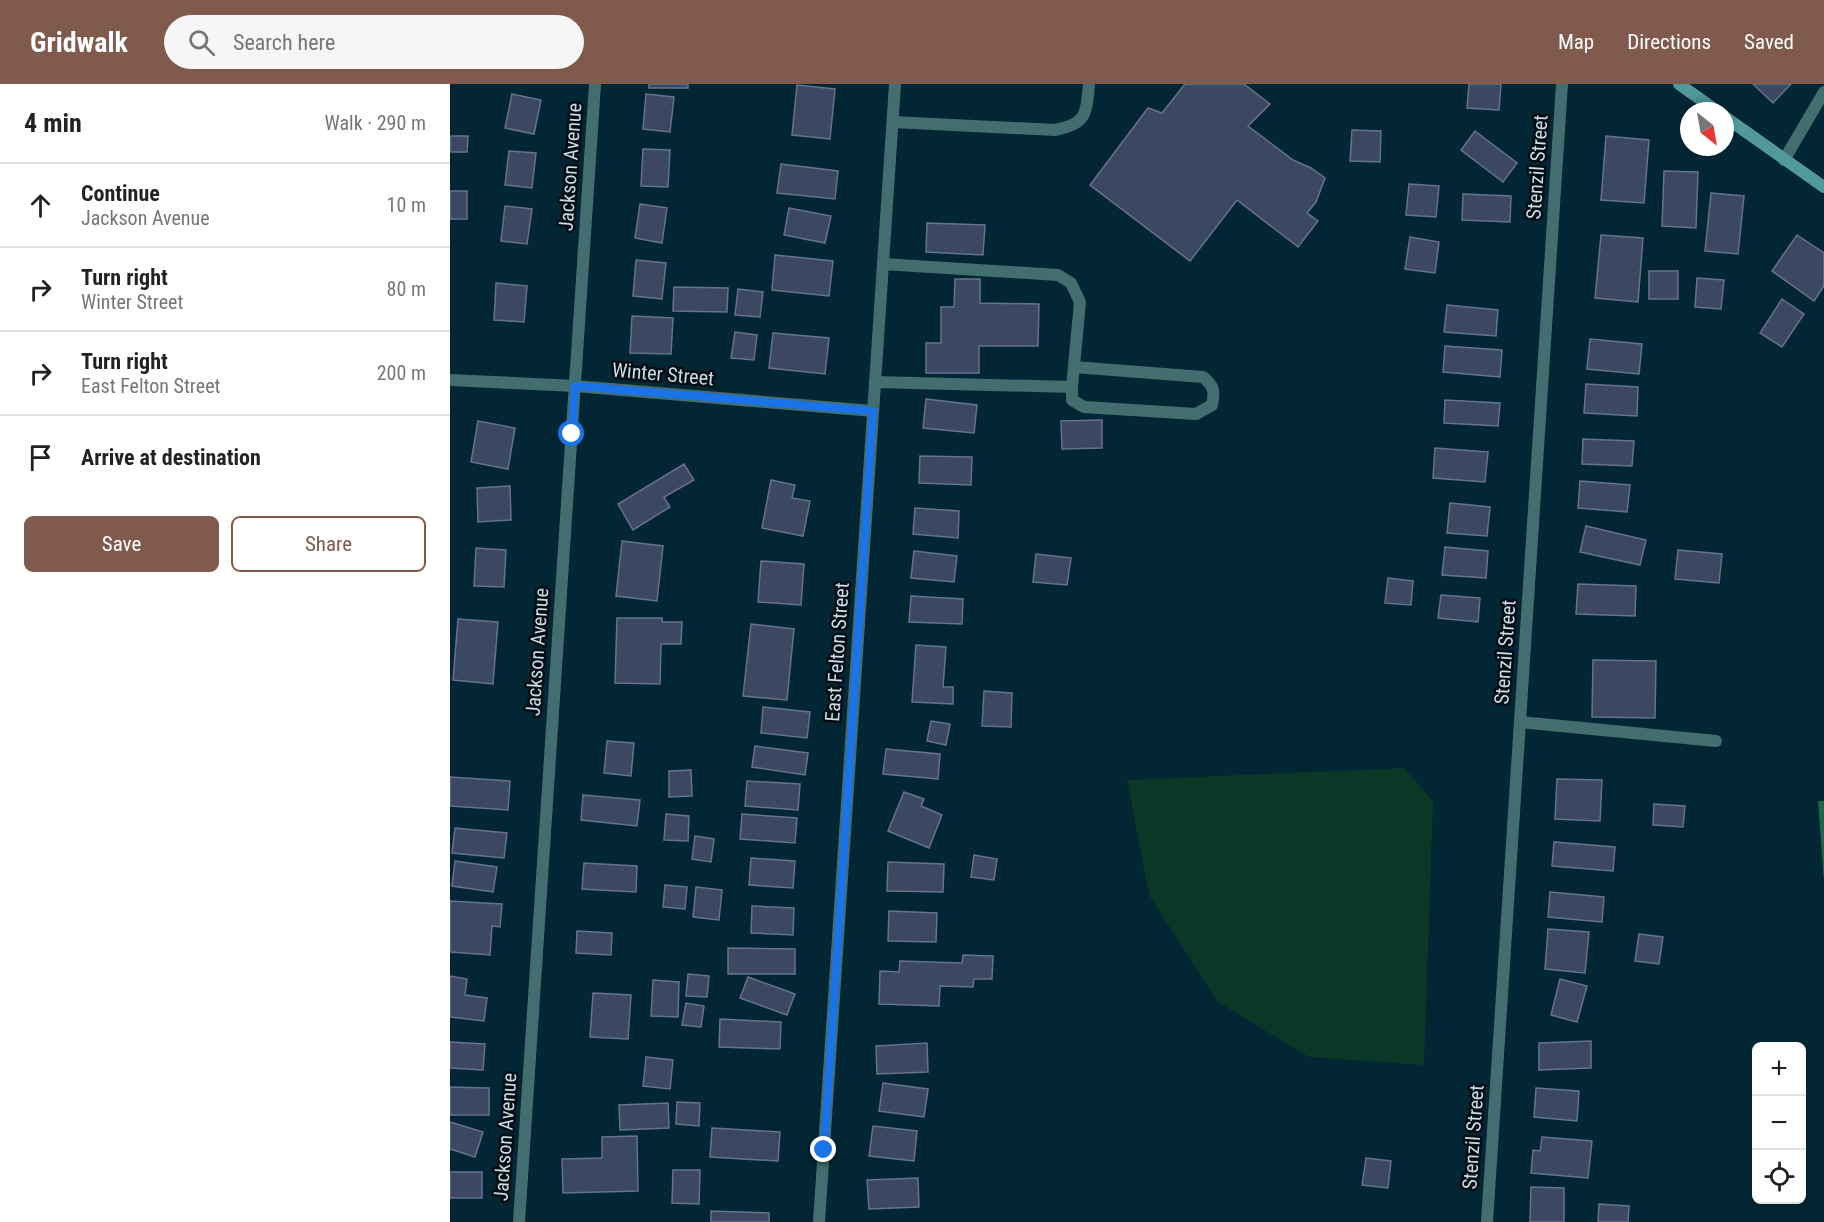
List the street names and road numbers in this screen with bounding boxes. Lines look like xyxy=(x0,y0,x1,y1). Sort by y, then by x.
street label: Jackson Avenue xyxy=(554,102,586,232)
street label: Stenzil Street xyxy=(1521,114,1553,220)
street label: Winter Street xyxy=(611,358,715,390)
street label: East Felton Street xyxy=(820,582,854,722)
street label: Jackson Avenue xyxy=(521,587,553,717)
street label: Stenzil Street xyxy=(1489,599,1521,705)
street label: Jackson Avenue xyxy=(489,1072,521,1202)
street label: Stenzil Street xyxy=(1457,1084,1489,1190)

